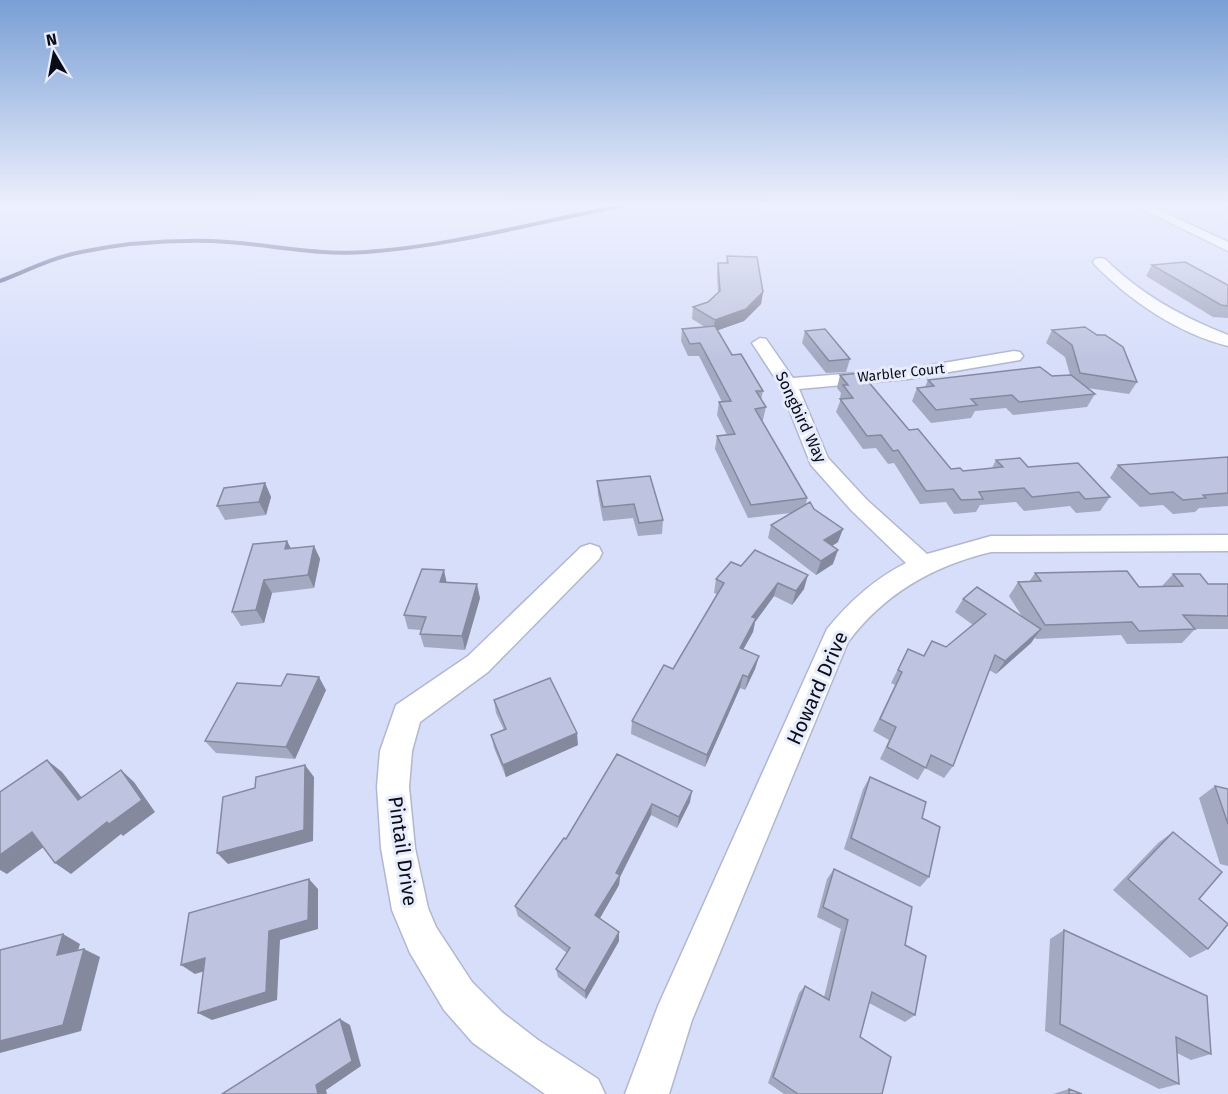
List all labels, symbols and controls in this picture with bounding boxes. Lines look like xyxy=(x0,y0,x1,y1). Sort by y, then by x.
north arrow xyxy=(24,24,84,84)
text: N xyxy=(45,29,58,50)
street label: Warbler Court xyxy=(857,360,946,386)
street label: Songbird Way xyxy=(772,368,830,466)
street label: Howard Drive xyxy=(781,628,853,748)
street label: Pintail Drive xyxy=(383,795,423,907)

